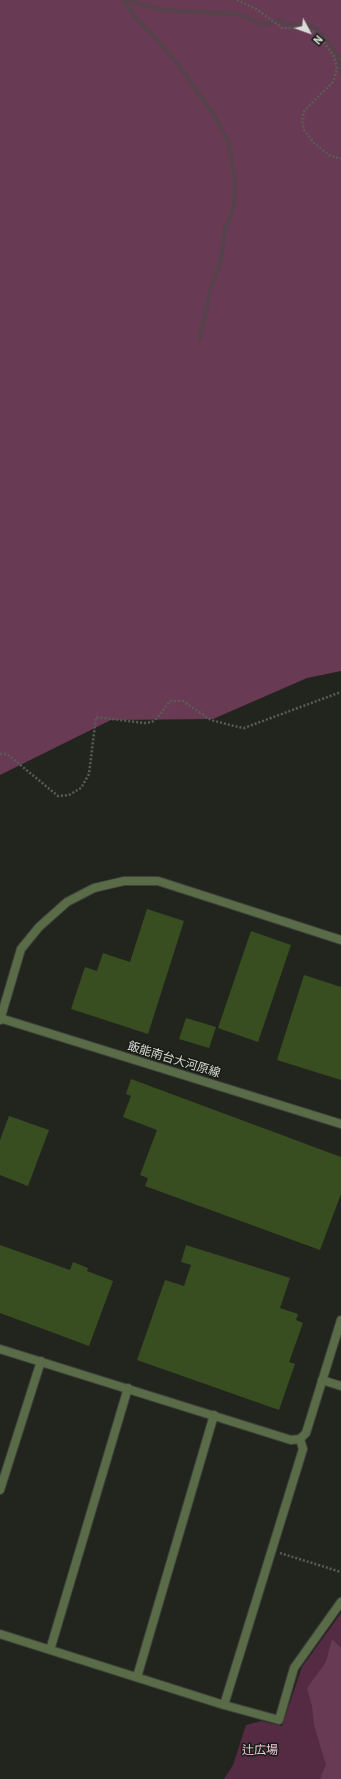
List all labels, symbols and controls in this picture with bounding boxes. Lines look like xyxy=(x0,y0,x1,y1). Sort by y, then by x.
north arrow xyxy=(289,12,329,52)
text: N xyxy=(310,32,326,47)
street label: 飯能南台大河原線 xyxy=(126,1039,222,1081)
park label: 辻広場 xyxy=(242,1744,278,1758)

